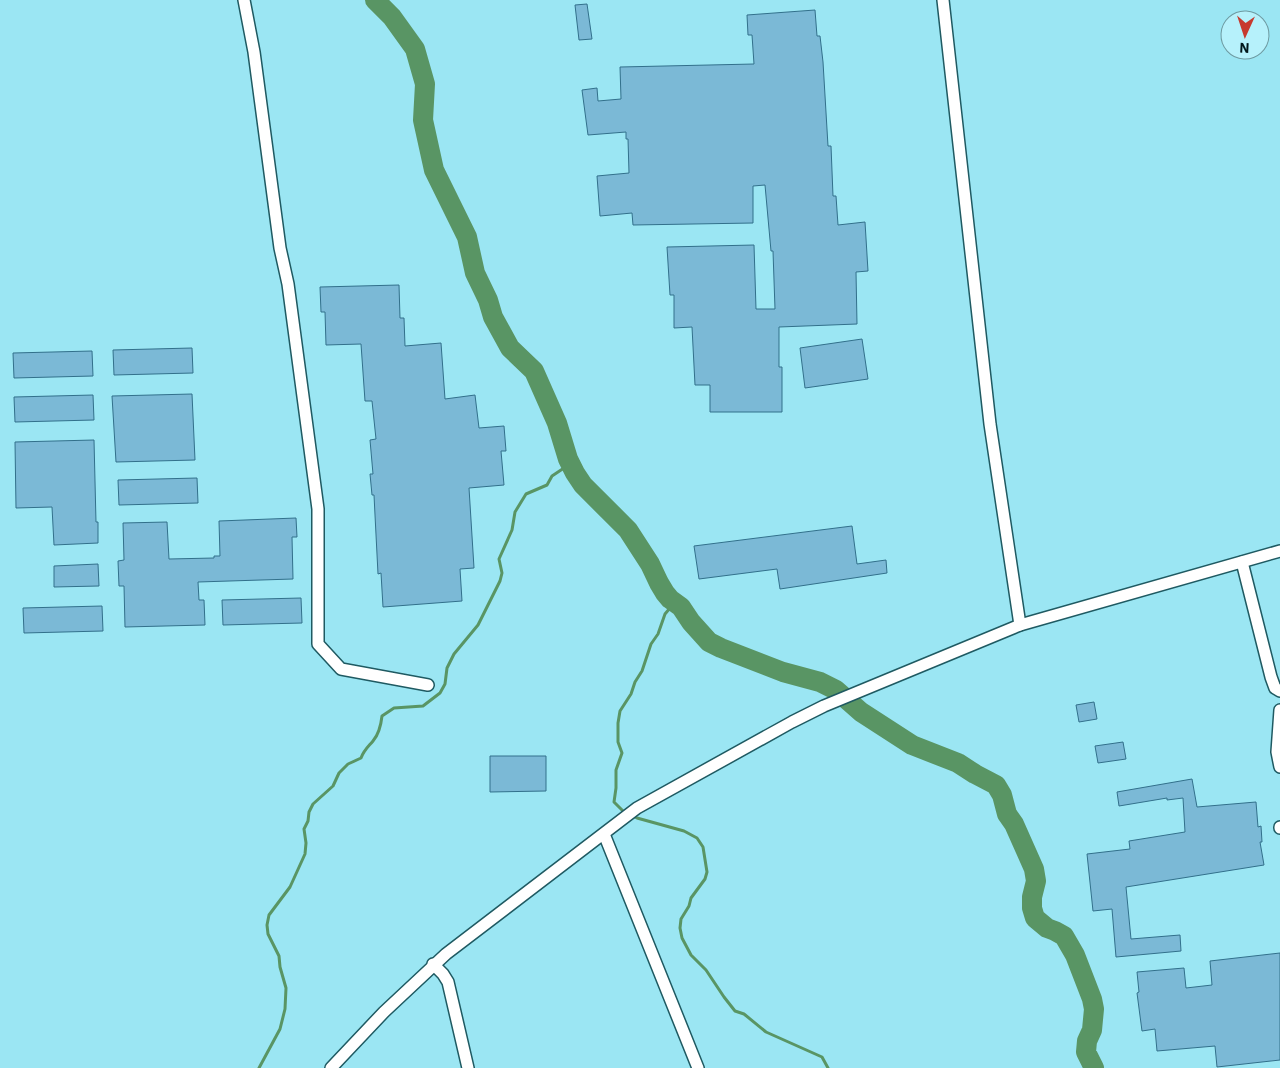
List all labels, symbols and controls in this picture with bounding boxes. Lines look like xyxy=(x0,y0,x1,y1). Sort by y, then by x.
north arrow xyxy=(1220,10,1270,60)
text: N xyxy=(1239,39,1250,57)

